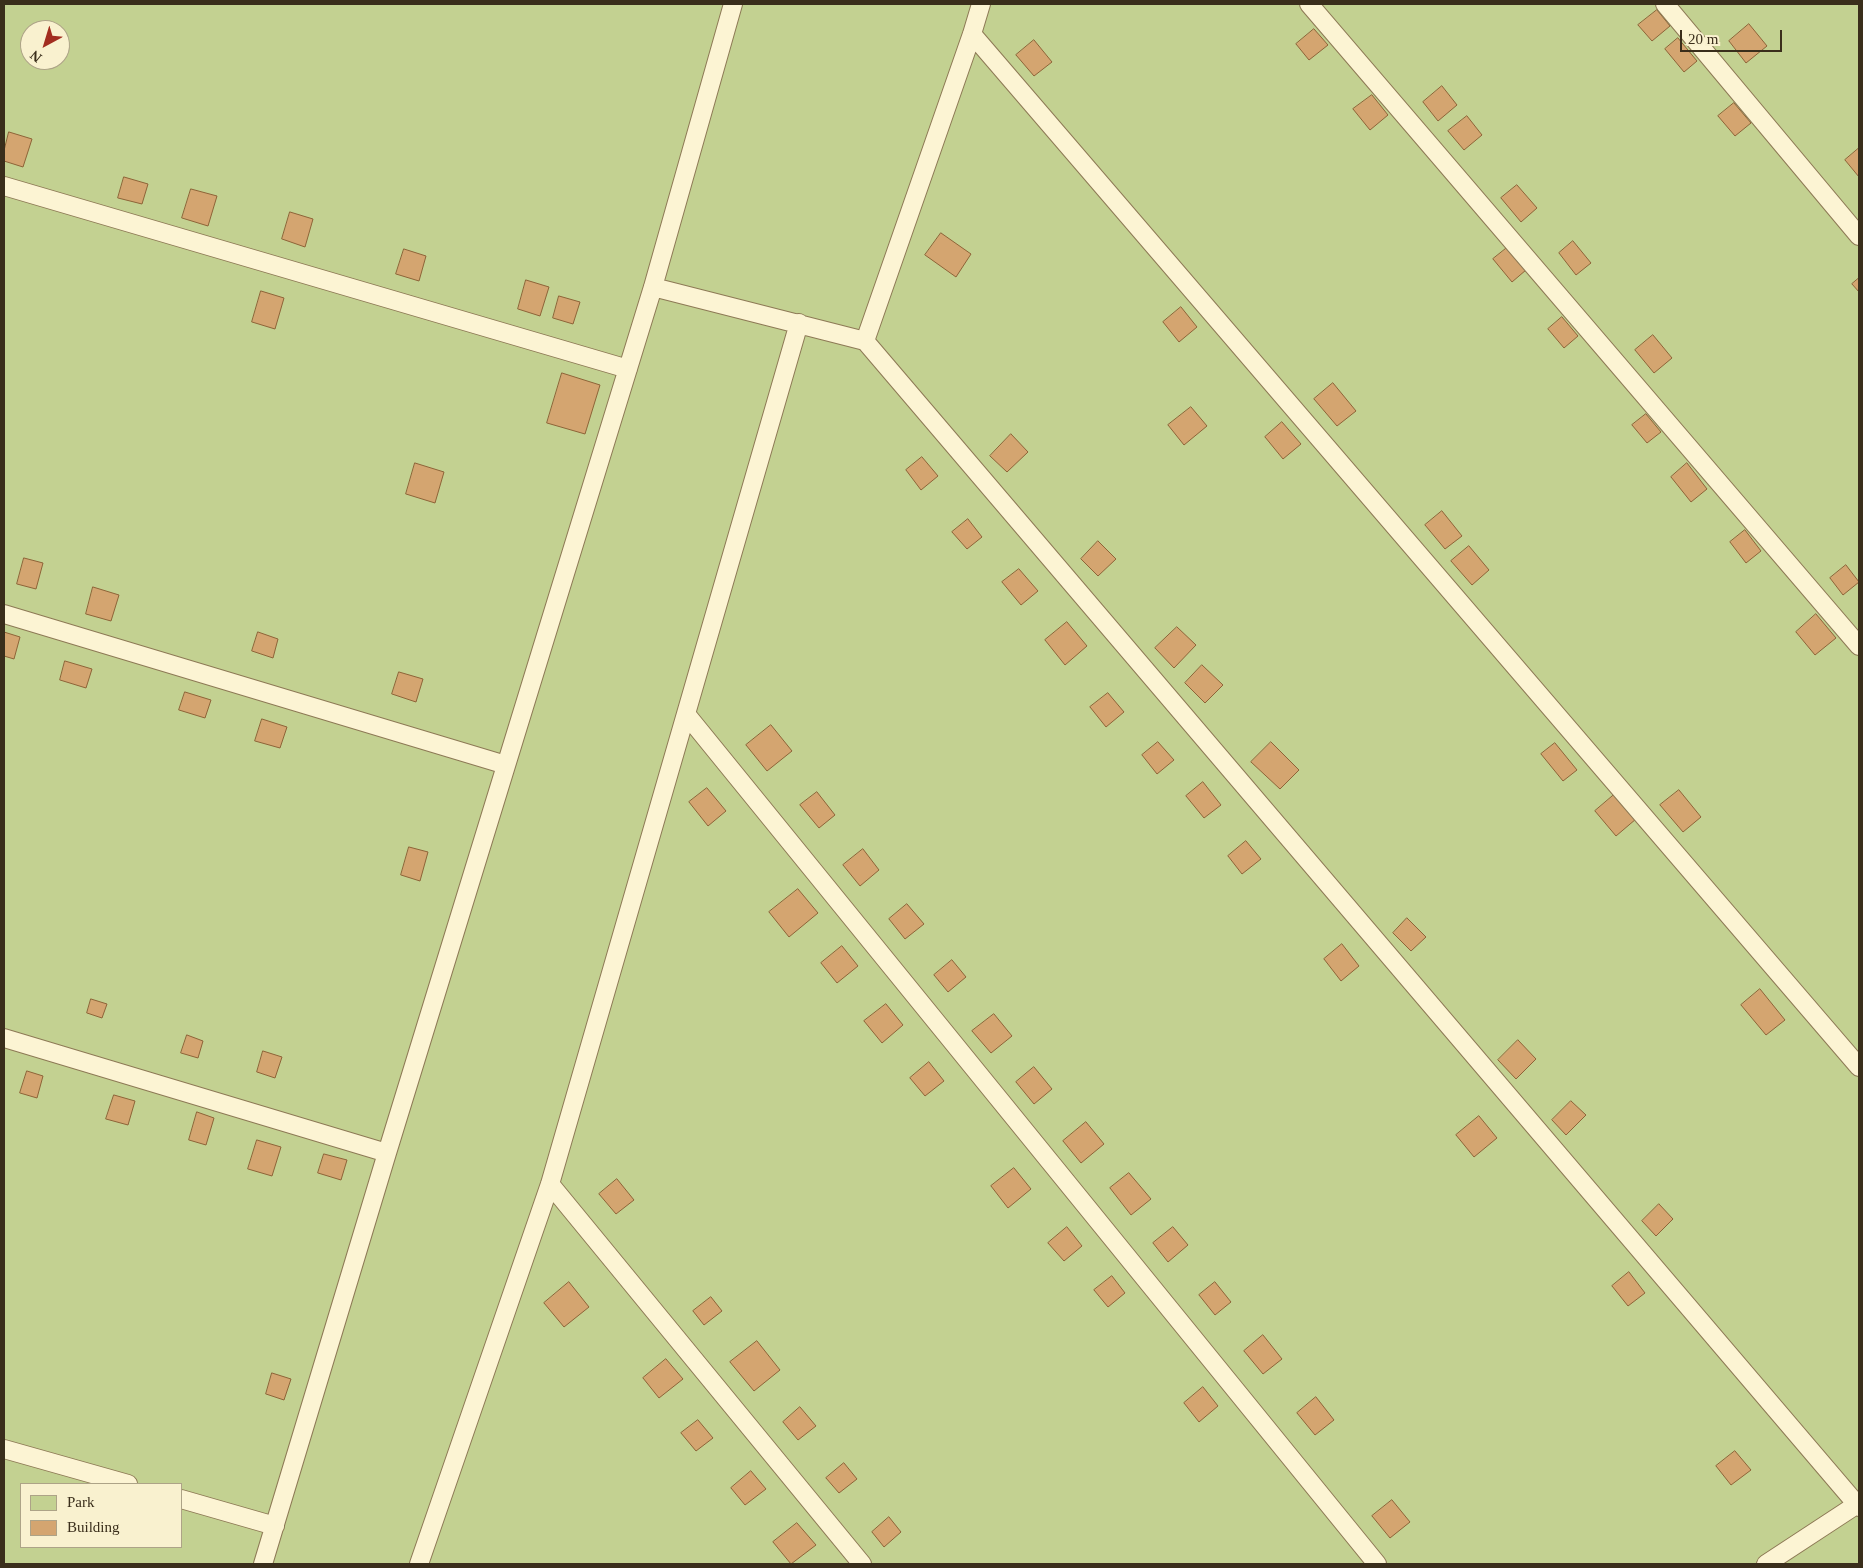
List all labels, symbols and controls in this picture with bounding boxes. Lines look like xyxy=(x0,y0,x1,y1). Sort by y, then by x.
north arrow xyxy=(20,20,70,70)
scale bar xyxy=(1683,20,1786,52)
text: 20 m xyxy=(1688,31,1718,47)
text: N xyxy=(27,47,45,65)
legend xyxy=(20,1483,182,1548)
text: Park xyxy=(67,1494,95,1510)
text: Building xyxy=(67,1519,120,1535)

